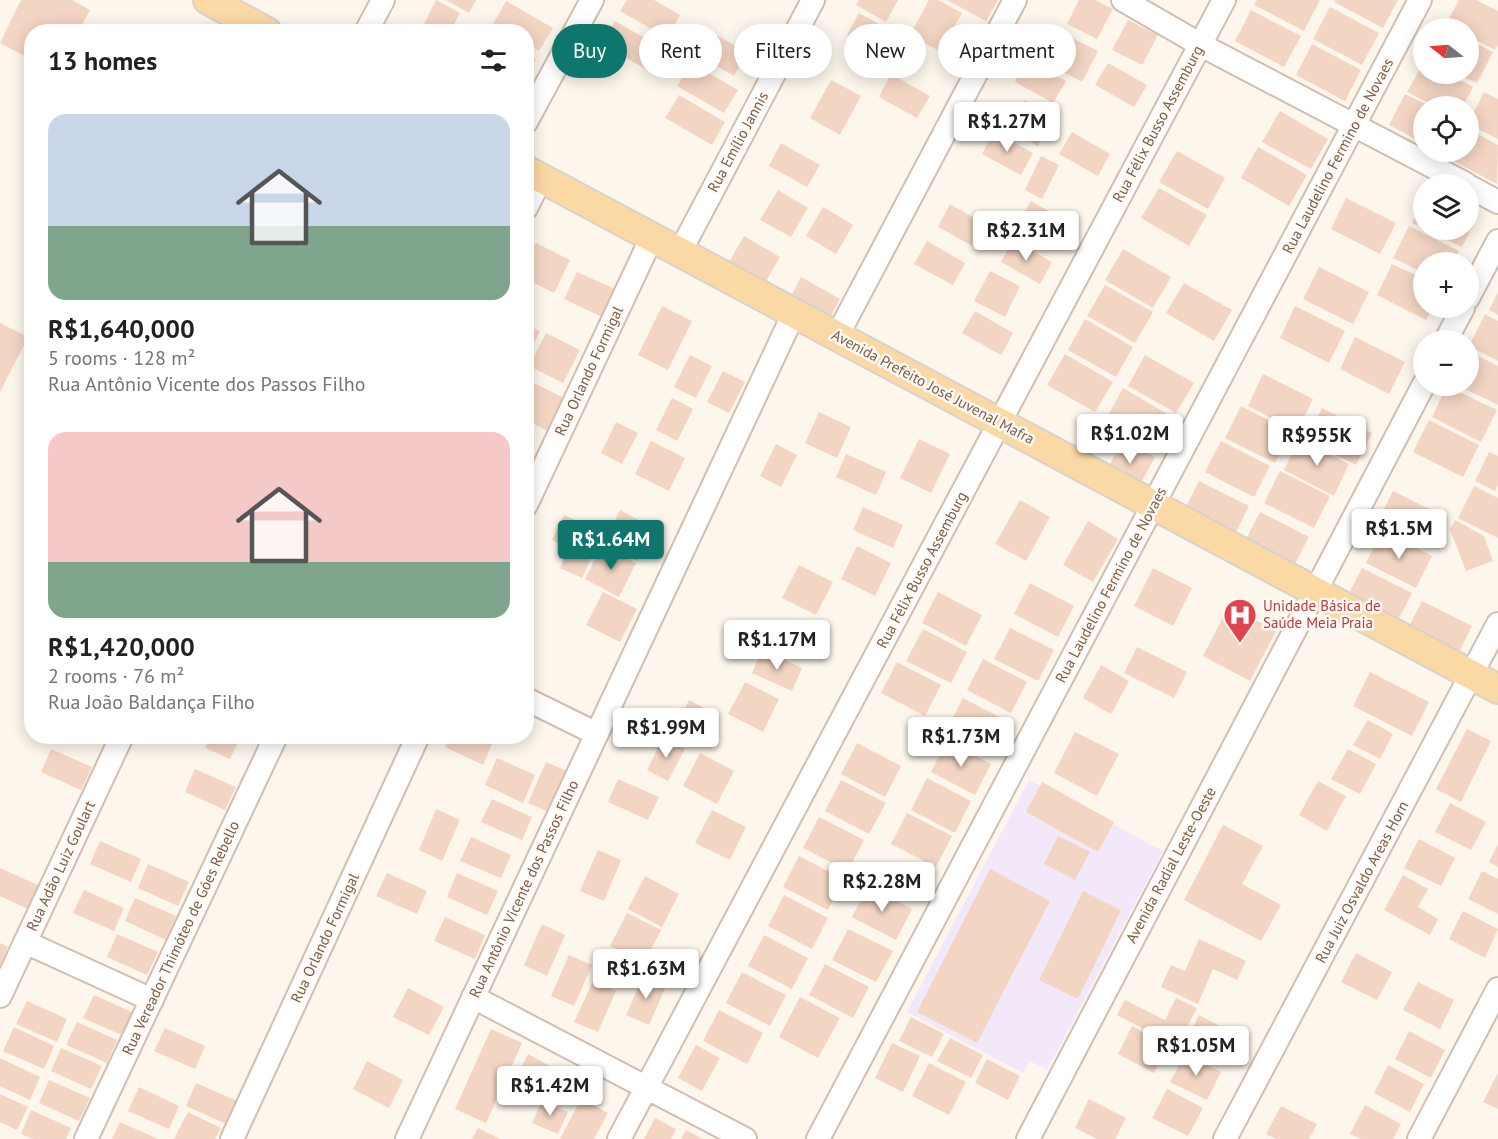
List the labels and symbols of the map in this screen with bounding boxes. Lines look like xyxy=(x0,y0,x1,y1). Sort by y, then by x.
north arrow xyxy=(1413,18,1479,84)
street label: Rua Félix Busso Assemburg xyxy=(1108,42,1207,205)
street label: Rua Laudelino Fermino de Novaes xyxy=(1278,55,1397,257)
street label: Rua Emílio Jannis xyxy=(703,88,772,195)
pin: R$1.27M xyxy=(952,102,1062,153)
pin: R$2.31M xyxy=(971,211,1081,262)
street label: Rua Orlando Formigal xyxy=(550,302,627,439)
street label: Avenida Prefeito José Juvenal Mafra xyxy=(829,325,1038,448)
pin: R$1.02M xyxy=(1075,414,1185,465)
pin: R$955K xyxy=(1268,416,1366,467)
street label: Rua Laudelino Fermino de Novaes xyxy=(1051,484,1170,686)
street label: Rua Félix Busso Assemburg xyxy=(872,488,971,651)
pin: R$1.5M xyxy=(1350,509,1448,560)
pin: R$1.64M xyxy=(556,520,666,571)
place label: Unidade Básica de Saúde Meia Praia xyxy=(1263,596,1381,632)
hospital icon: Unidade Básica de Saúde Meia Praia xyxy=(1222,597,1258,644)
pin: R$1.17M xyxy=(722,620,832,671)
pin: R$1.99M xyxy=(611,708,721,759)
pin: R$1.73M xyxy=(906,717,1016,768)
street label: Rua Antônio Vicente dos Passos Filho xyxy=(465,777,582,1001)
street label: Avenida Radial Leste-Oeste xyxy=(1121,783,1220,946)
street label: Rua Juiz Osvaldo Areas Horn xyxy=(1311,797,1412,966)
street label: Rua Adão Luiz Goulart xyxy=(22,798,99,934)
street label: Rua Vereador Thimóteo de Góes Rebello xyxy=(118,818,243,1058)
pin: R$2.28M xyxy=(827,862,937,913)
street label: Rua Orlando Formigal xyxy=(286,869,363,1006)
pin: R$1.63M xyxy=(591,949,701,1000)
pin: R$1.05M xyxy=(1141,1026,1251,1077)
pin: R$1.42M xyxy=(495,1066,605,1117)

